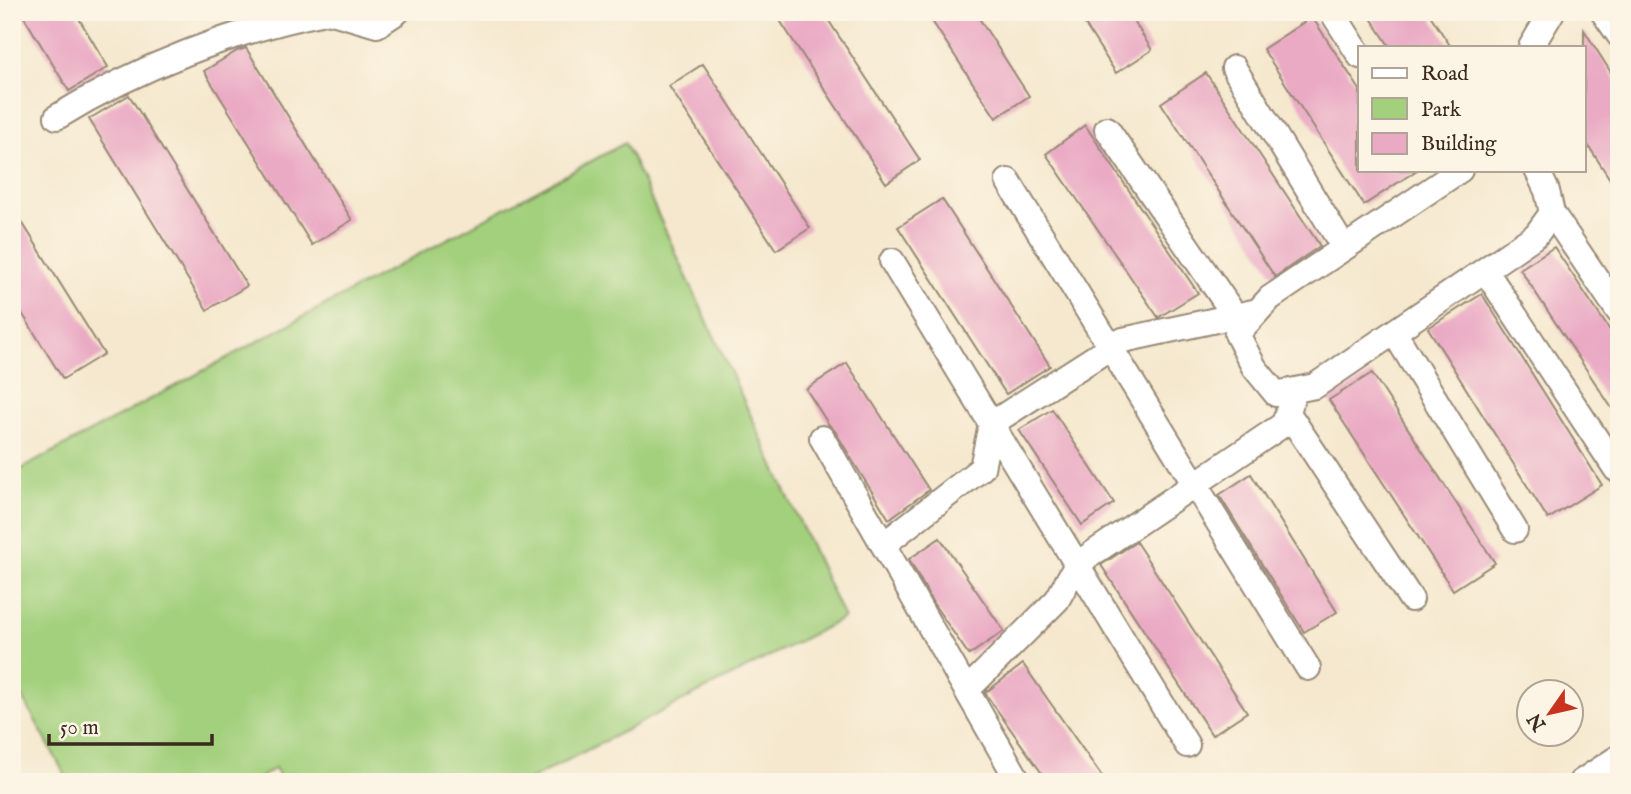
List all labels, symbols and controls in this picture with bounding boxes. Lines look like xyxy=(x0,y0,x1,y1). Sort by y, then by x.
legend xyxy=(1358,46,1586,172)
text: Road xyxy=(1421,61,1469,88)
text: Park xyxy=(1421,97,1462,124)
text: Building xyxy=(1421,131,1497,158)
north arrow xyxy=(1516,678,1586,748)
scale bar xyxy=(49,703,212,747)
text: N xyxy=(1523,707,1553,736)
text: 50 m xyxy=(60,715,99,742)

